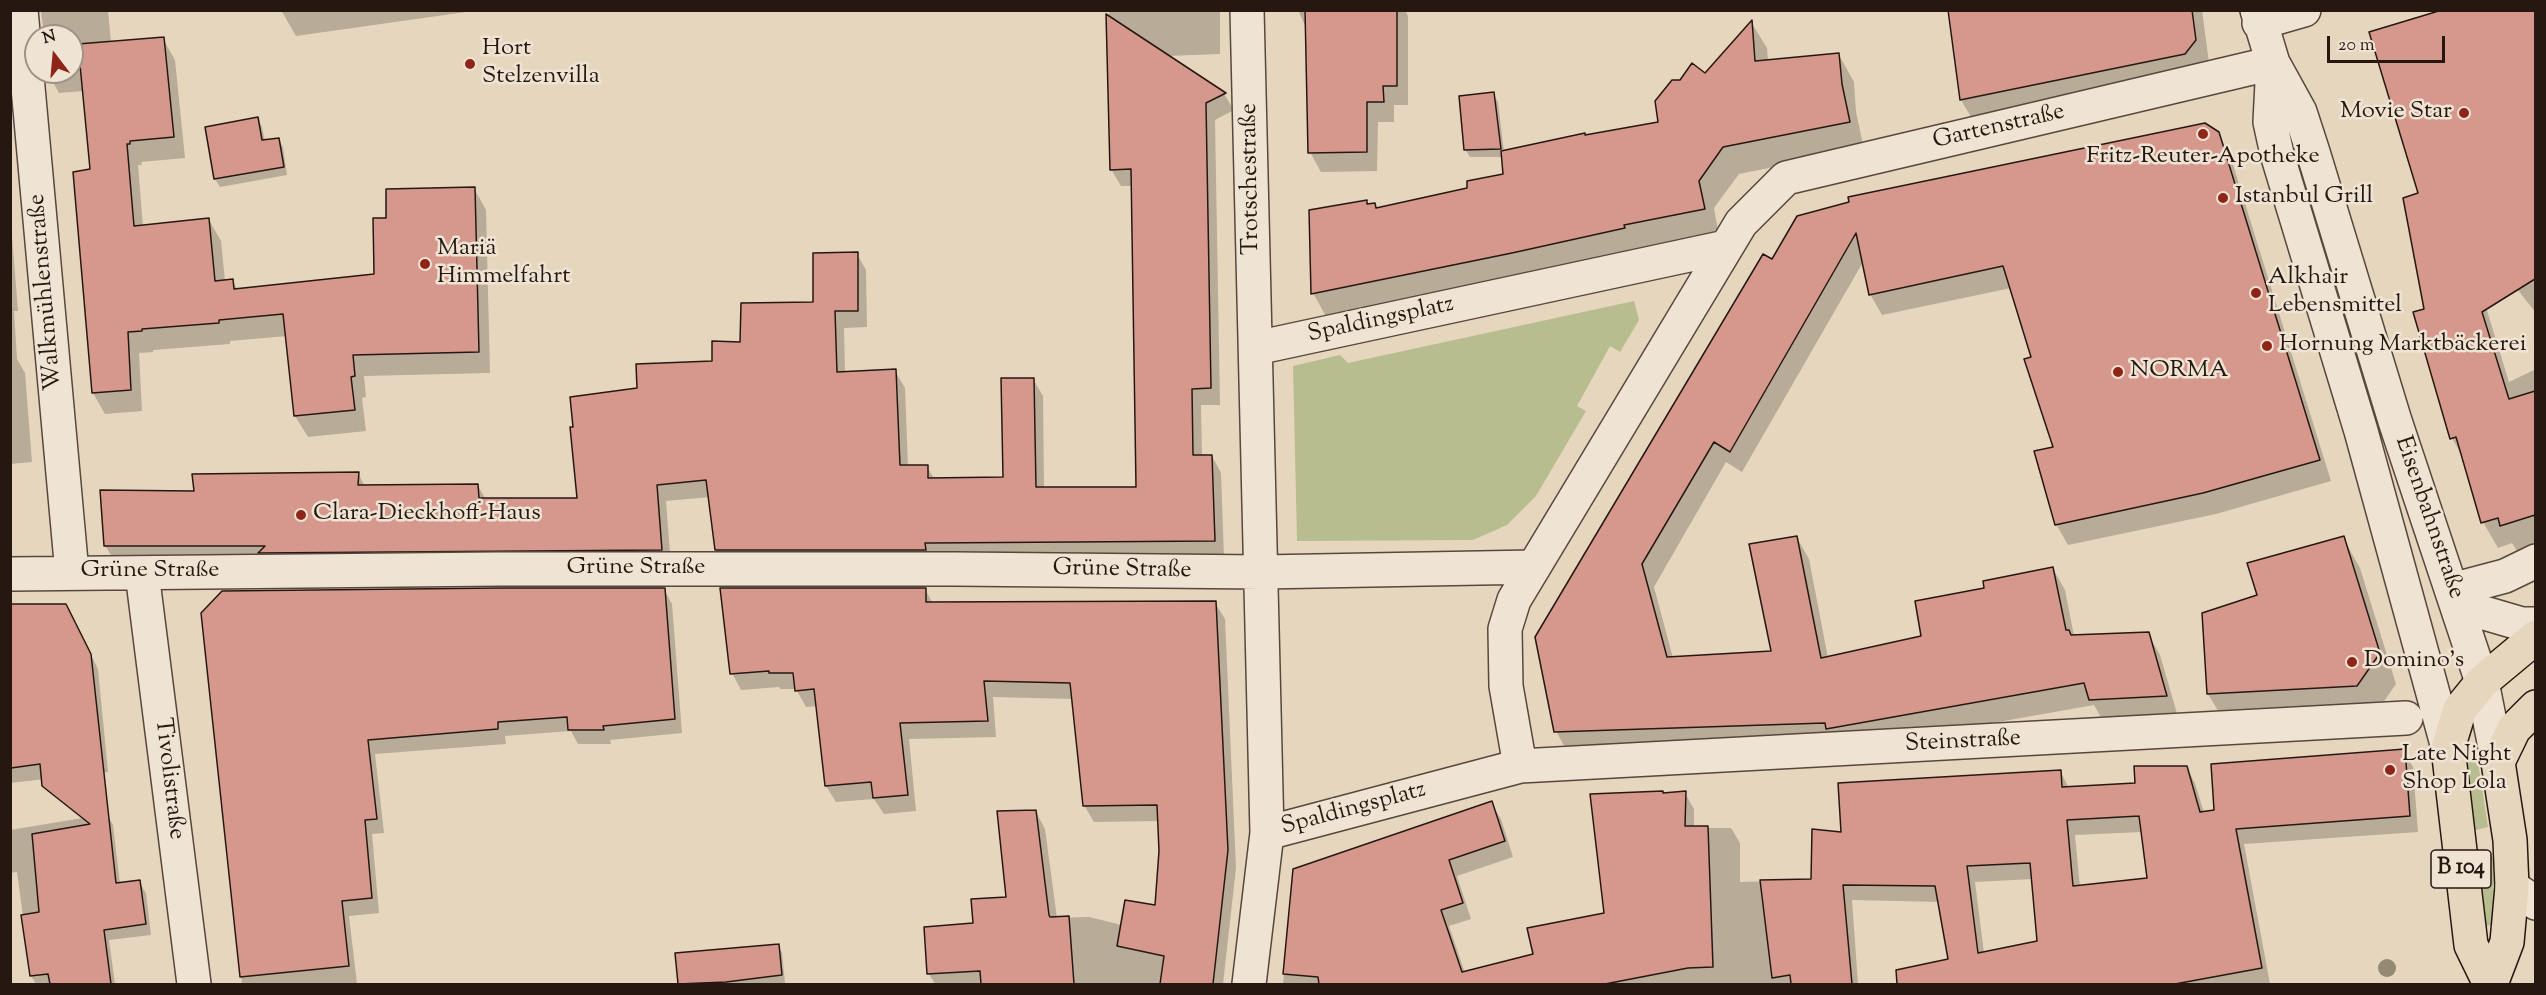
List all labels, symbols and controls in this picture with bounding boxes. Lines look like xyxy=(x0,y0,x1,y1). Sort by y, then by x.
north arrow xyxy=(24,24,84,84)
scale bar xyxy=(2330,24,2448,62)
text: N xyxy=(40,25,59,51)
text: 20 m xyxy=(2338,33,2375,59)
place label: Hort Stelzenvilla xyxy=(482,36,600,92)
marker: Hort Stelzenvilla xyxy=(463,57,477,71)
street label: Gartenstraße xyxy=(1930,99,2068,157)
place label: Movie Star xyxy=(2340,99,2452,127)
street label: Trotschestraße xyxy=(1236,103,1268,255)
marker: Movie Star xyxy=(2457,106,2471,120)
marker: Fritz-Reuter-Apotheke xyxy=(2196,127,2210,141)
place label: Fritz-Reuter-Apotheke xyxy=(2086,144,2320,172)
place label: Istanbul Grill xyxy=(2235,184,2373,212)
marker: Istanbul Grill xyxy=(2216,191,2230,205)
street label: Walkmühlenstraße xyxy=(24,193,70,391)
place label: Mariä Himmelfahrt xyxy=(437,236,570,292)
marker: Mariä Himmelfahrt xyxy=(418,257,432,271)
place label: Alkhair Lebensmittel xyxy=(2268,265,2402,321)
marker: Alkhair Lebensmittel xyxy=(2249,286,2263,300)
street label: Spaldingsplatz xyxy=(1305,291,1457,351)
place label: Hornung Marktbäckerei xyxy=(2279,332,2527,360)
marker: Hornung Marktbäckerei xyxy=(2260,339,2274,353)
place label: NORMA xyxy=(2130,358,2228,386)
marker: NORMA xyxy=(2111,365,2125,379)
street label: Eisenbahnstraße xyxy=(2387,433,2469,603)
place label: Clara-Dieckhoff-Haus xyxy=(313,501,541,529)
marker: Clara-Dieckhoff-Haus xyxy=(294,508,308,522)
street label: Grüne Straße xyxy=(566,555,706,583)
street label: Grüne Straße xyxy=(1052,555,1192,587)
street label: Grüne Straße xyxy=(80,558,220,586)
place label: Domino's xyxy=(2364,648,2464,676)
marker: Domino's xyxy=(2345,655,2359,669)
street label: Tivolistraße xyxy=(146,717,190,841)
street label: Steinstraße xyxy=(1904,726,2022,760)
place label: Late Night Shop Lola xyxy=(2402,742,2511,798)
marker: Late Night Shop Lola xyxy=(2383,763,2397,777)
street label: Spaldingsplatz xyxy=(1279,777,1429,843)
road number: B 104 xyxy=(2431,850,2491,888)

